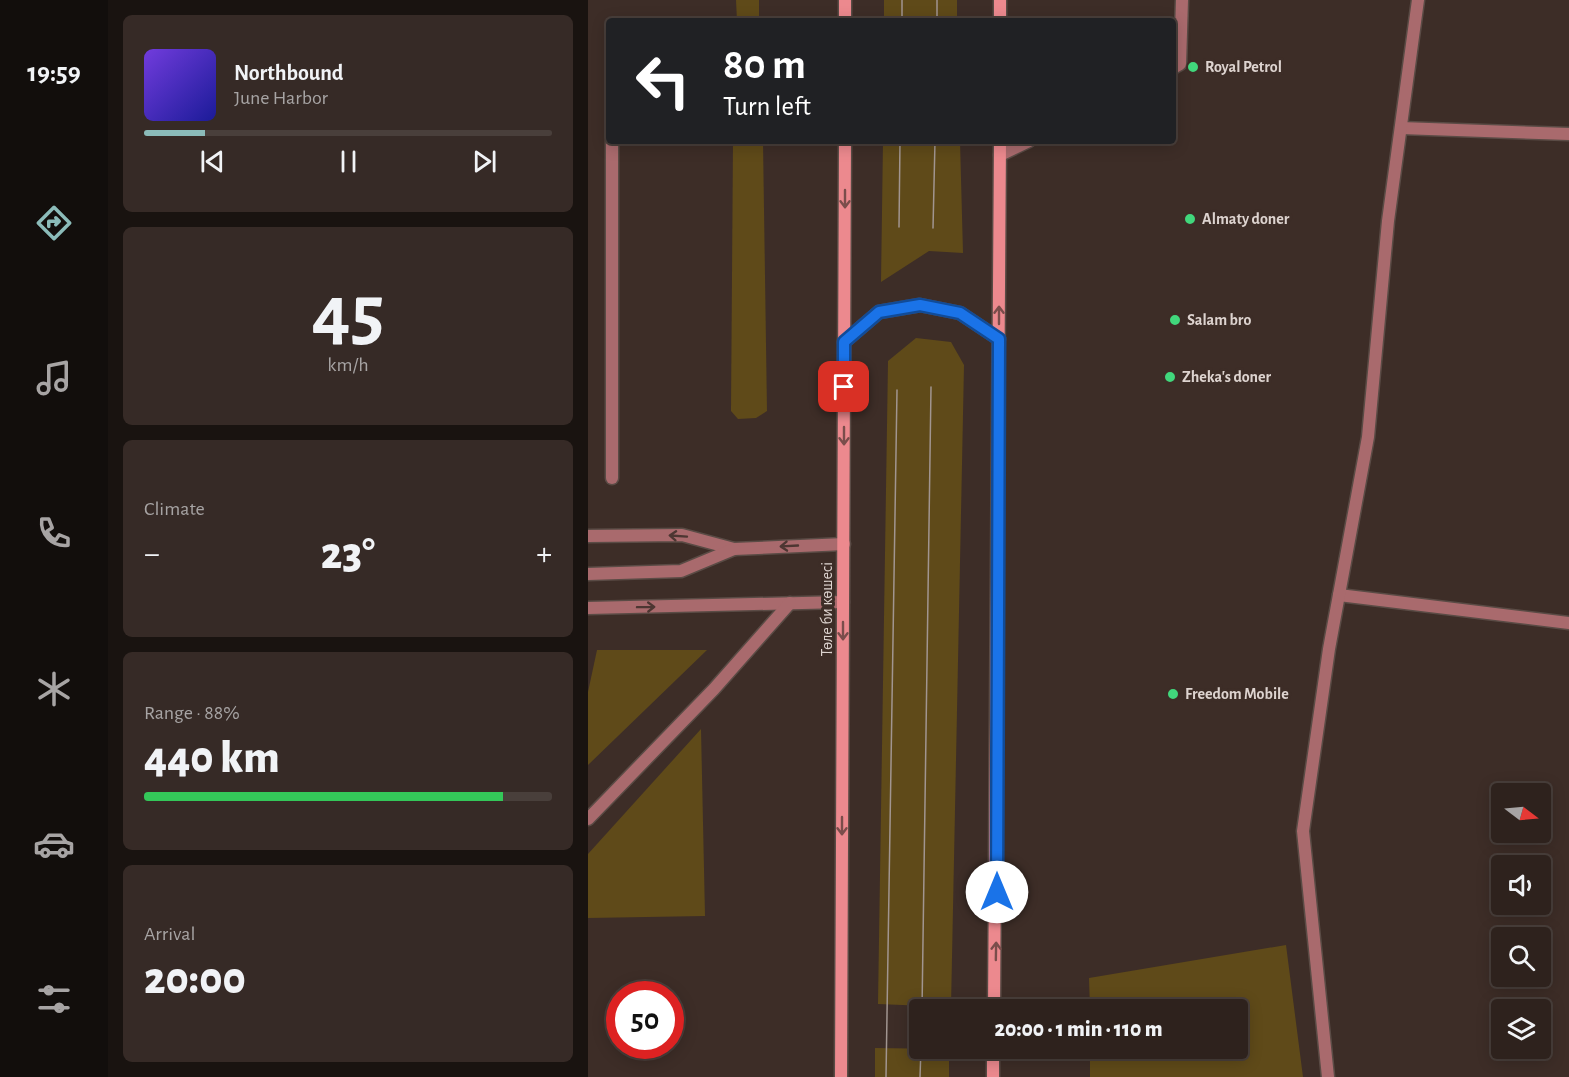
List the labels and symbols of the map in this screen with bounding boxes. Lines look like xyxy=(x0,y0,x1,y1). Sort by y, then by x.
place label: Royal Petrol xyxy=(1205,59,1282,76)
marker: Royal Petrol xyxy=(1186,60,1200,74)
one-way arrow xyxy=(839,189,851,209)
place label: Almaty doner xyxy=(1202,211,1290,228)
marker: Almaty doner xyxy=(1183,212,1197,226)
one-way arrow xyxy=(993,306,1005,326)
place label: Salam bro xyxy=(1187,312,1251,328)
marker: Salam bro xyxy=(1168,313,1182,327)
pin xyxy=(818,361,869,412)
place label: Zheka's doner xyxy=(1182,369,1272,385)
marker: Zheka's doner xyxy=(1163,370,1177,384)
one-way arrow xyxy=(838,426,850,446)
one-way arrow xyxy=(668,530,688,541)
one-way arrow xyxy=(779,541,799,552)
street label: Төле би көшесі xyxy=(819,562,835,656)
one-way arrow xyxy=(636,601,656,613)
one-way arrow xyxy=(837,621,849,641)
place label: Freedom Mobile xyxy=(1185,686,1289,702)
marker: Freedom Mobile xyxy=(1166,687,1180,701)
north arrow xyxy=(1491,783,1551,843)
one-way arrow xyxy=(836,816,848,836)
position arrow xyxy=(965,860,1029,924)
one-way arrow xyxy=(990,942,1002,962)
speed limit sign: 50 xyxy=(606,981,684,1059)

